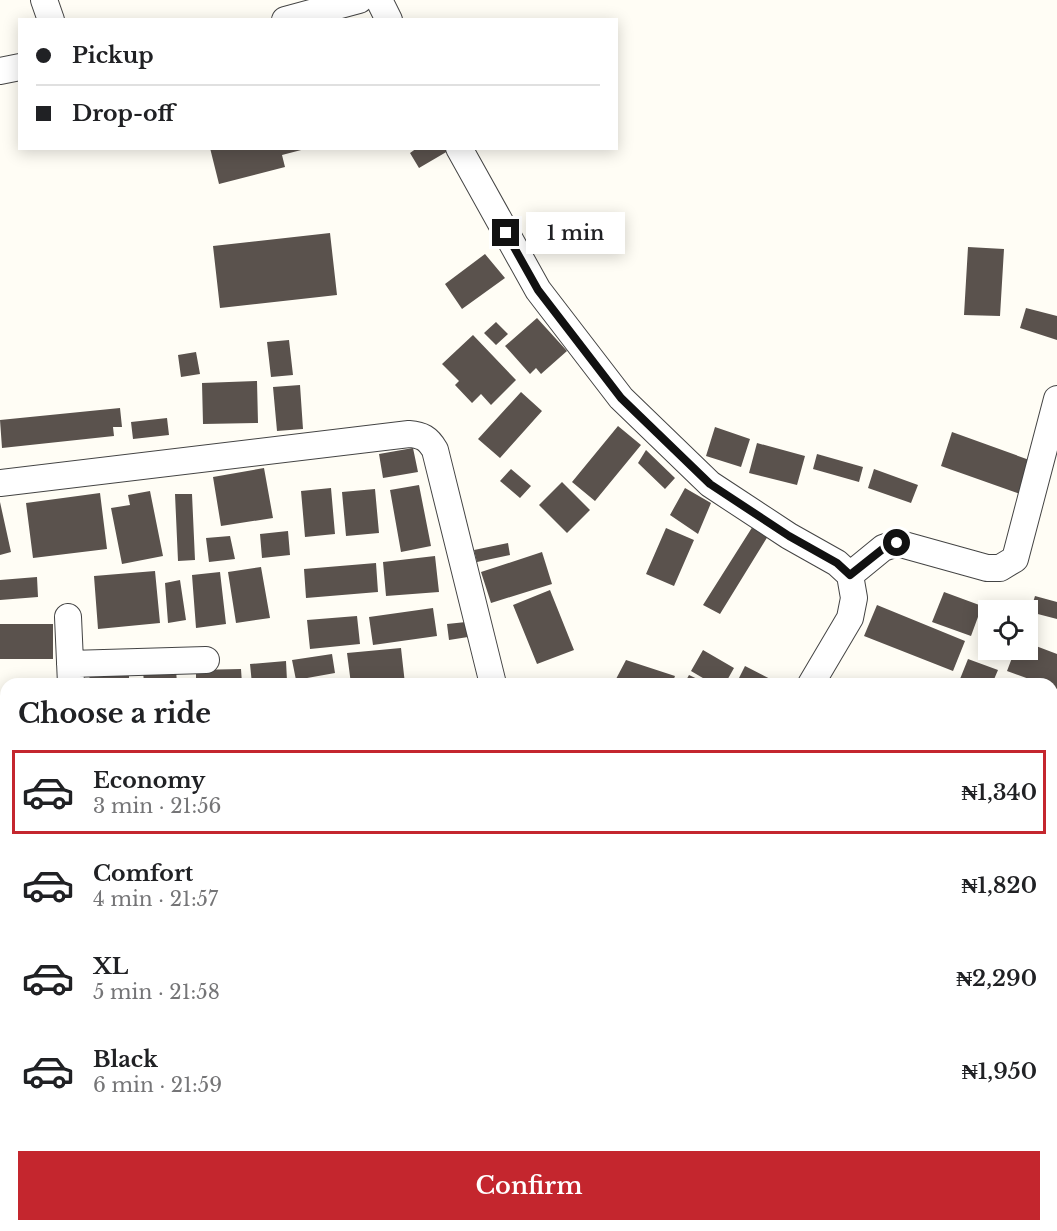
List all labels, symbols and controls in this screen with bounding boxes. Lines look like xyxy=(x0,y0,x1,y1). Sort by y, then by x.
text: Pickup xyxy=(72,42,154,69)
text: Drop-off xyxy=(72,100,174,127)
callout: 1 min xyxy=(527,212,626,254)
route end xyxy=(492,219,519,246)
text: 1 min xyxy=(547,221,604,245)
route start xyxy=(883,529,910,556)
map controls xyxy=(978,600,1038,660)
button: locate xyxy=(978,600,1038,660)
text: Choose a ride xyxy=(18,697,211,730)
icon: car xyxy=(21,765,75,819)
text: Economy xyxy=(93,767,205,794)
text: ₦1,340 xyxy=(961,779,1037,806)
text: 3 min · 21:56 xyxy=(93,794,221,818)
icon: car xyxy=(21,858,75,912)
text: Comfort xyxy=(93,860,193,887)
text: ₦1,820 xyxy=(961,872,1037,899)
text: 4 min · 21:57 xyxy=(93,887,218,911)
icon: car xyxy=(21,951,75,1005)
text: XL xyxy=(93,953,128,980)
text: ₦2,290 xyxy=(956,965,1037,992)
text: 5 min · 21:58 xyxy=(93,980,220,1004)
icon: car xyxy=(21,1044,75,1098)
text: Black xyxy=(93,1046,158,1073)
text: ₦1,950 xyxy=(962,1058,1037,1085)
text: 6 min · 21:59 xyxy=(93,1073,222,1097)
button: Confirm xyxy=(18,1151,1040,1220)

